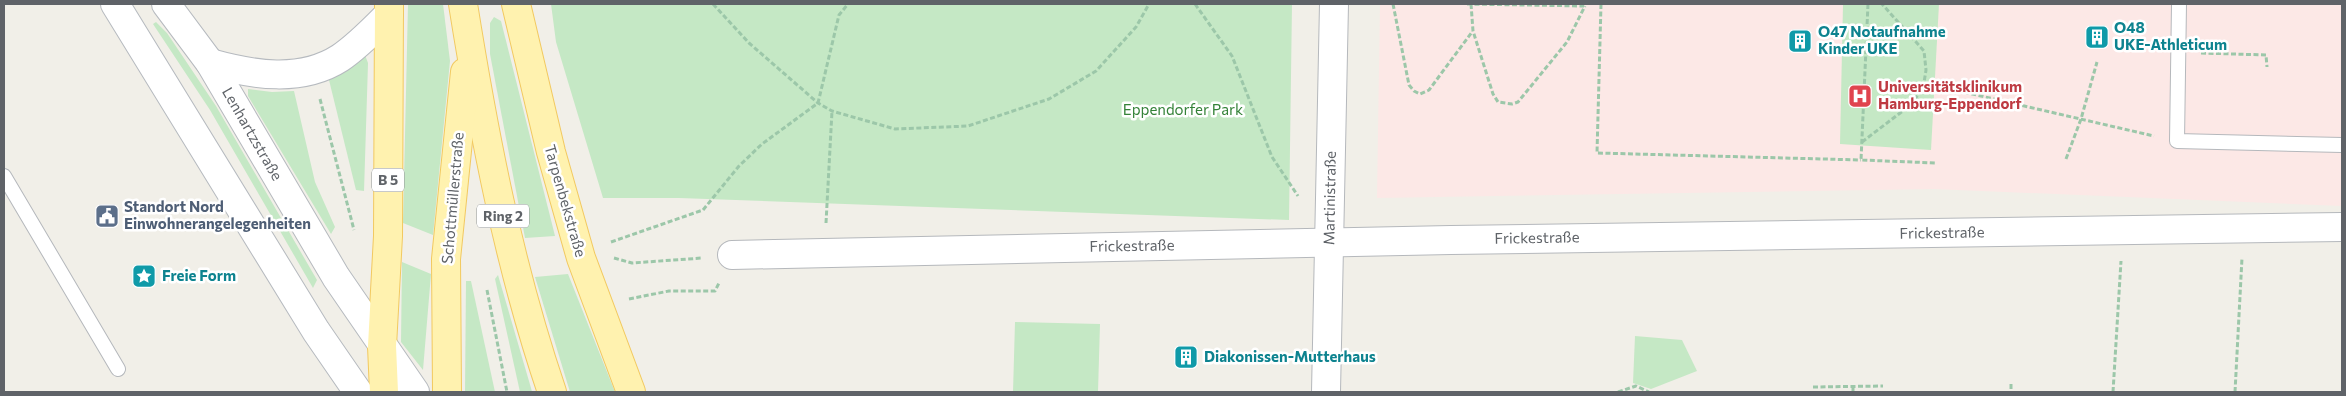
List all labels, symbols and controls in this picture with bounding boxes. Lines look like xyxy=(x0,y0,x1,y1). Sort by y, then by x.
place label: O48 UKE-Athleticum xyxy=(2114,18,2227,53)
place label: O47 Notaufnahme Kinder UKE xyxy=(1818,22,1946,57)
building icon: O48 UKE-Athleticum xyxy=(2084,24,2110,50)
building icon: O47 Notaufnahme Kinder UKE xyxy=(1787,28,1813,54)
place label: Universitätsklinikum Hamburg-Eppendorf xyxy=(1878,77,2023,112)
hospital icon: Universitätsklinikum Hamburg-Eppendorf xyxy=(1847,83,1873,109)
street label: Lenhartzstraße xyxy=(219,84,287,183)
park label: Eppendorfer Park xyxy=(1123,100,1243,118)
street label: Schottmüllerstraße xyxy=(437,131,467,265)
street label: Tarpenbekstraße xyxy=(541,142,591,259)
street label: Martinistraße xyxy=(1319,151,1339,245)
road number: B 5 xyxy=(372,168,404,192)
place label: Standort Nord Einwohnerangelegenheiten xyxy=(124,197,311,232)
public building icon: Standort Nord Einwohnerangelegenheiten xyxy=(94,203,120,229)
road number: Ring 2 xyxy=(477,205,529,228)
street label: Frickestraße xyxy=(1899,222,1985,242)
street label: Frickestraße xyxy=(1494,227,1580,247)
street label: Frickestraße xyxy=(1089,235,1175,255)
place icon: Freie Form xyxy=(131,263,157,289)
place label: Freie Form xyxy=(162,266,236,284)
building icon: Diakonissen-Mutterhaus xyxy=(1173,344,1199,370)
place label: Diakonissen-Mutterhaus xyxy=(1204,347,1376,365)

